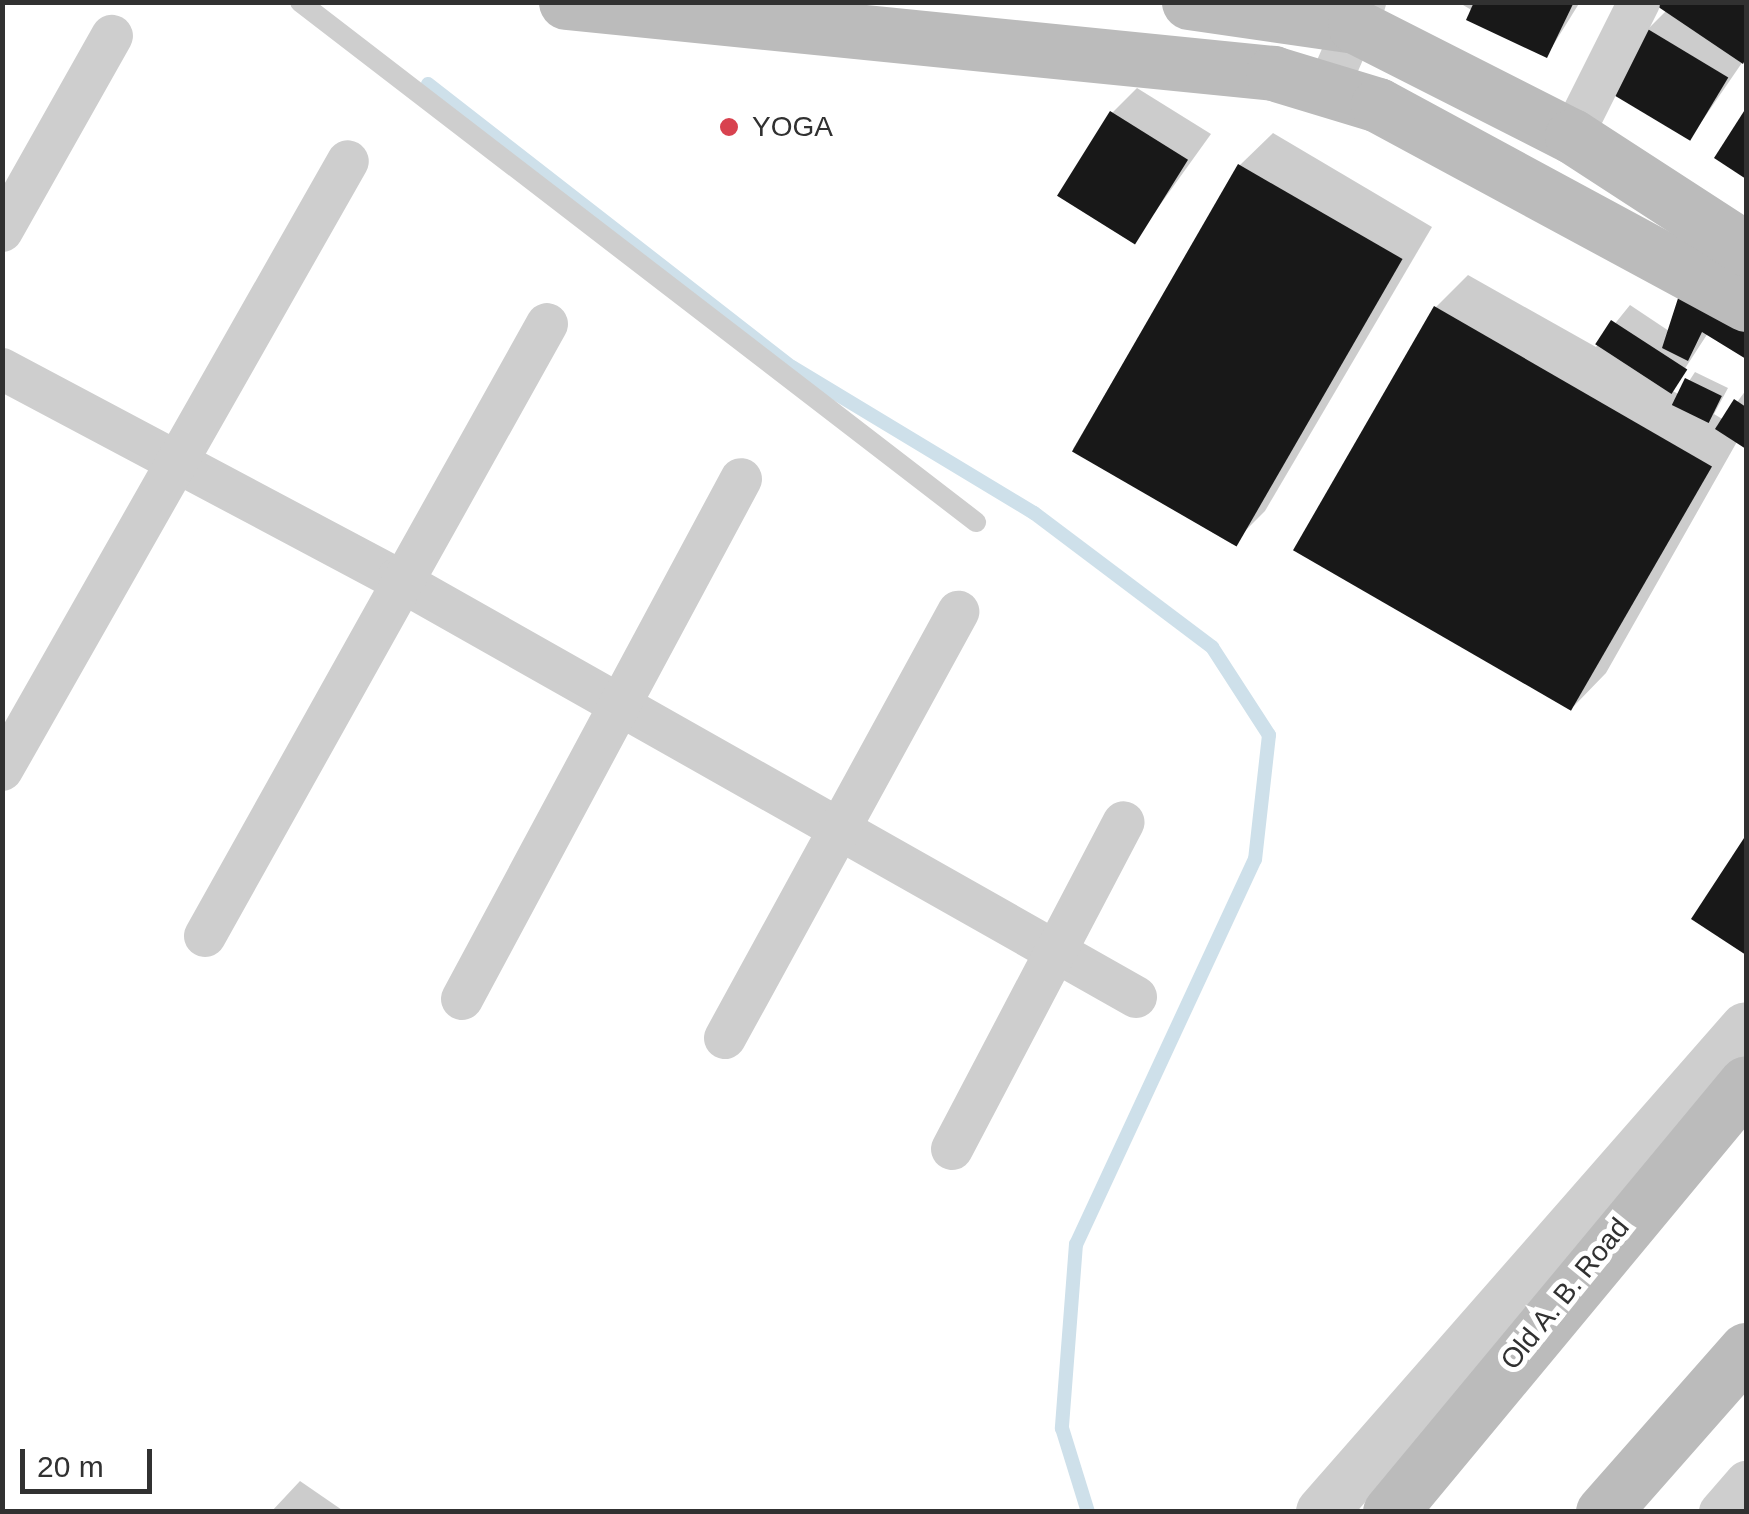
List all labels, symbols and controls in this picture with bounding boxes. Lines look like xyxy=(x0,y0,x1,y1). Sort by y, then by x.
place label: YOGA xyxy=(752,110,833,144)
marker: YOGA xyxy=(716,114,742,140)
street label: Old A. B. Road xyxy=(1493,1211,1637,1377)
scale bar xyxy=(25,1429,158,1491)
text: 20 m xyxy=(37,1450,104,1483)

